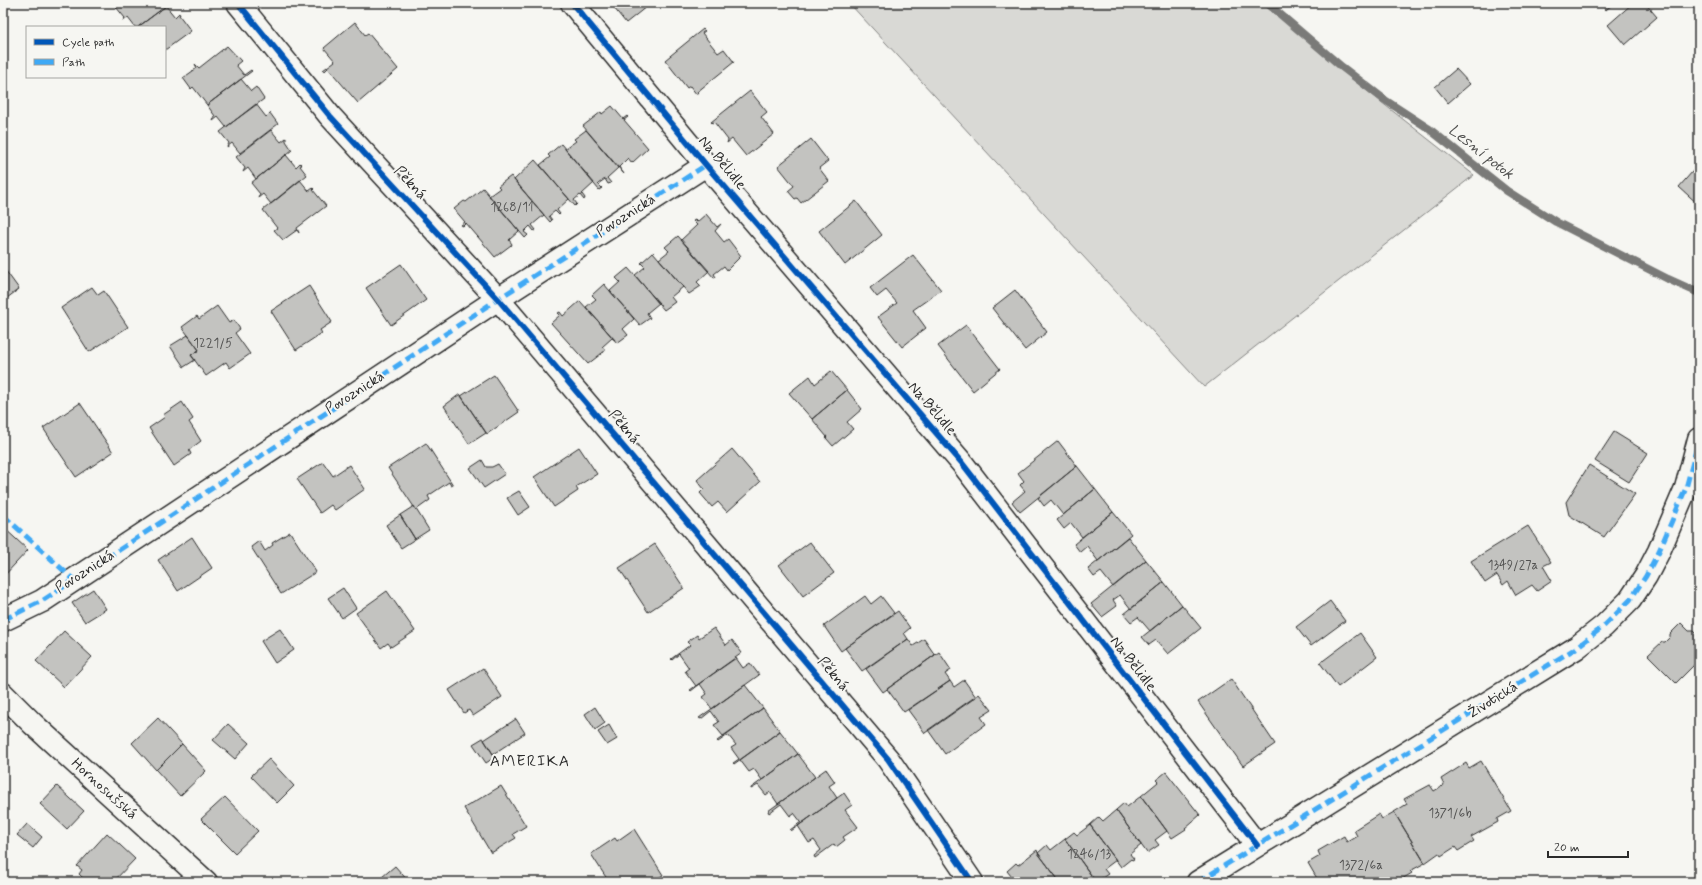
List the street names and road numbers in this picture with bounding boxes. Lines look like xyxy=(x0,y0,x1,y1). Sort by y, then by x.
street label: Na Bělidle xyxy=(693,132,751,194)
street label: Pěkná xyxy=(389,162,431,204)
street label: Povoznická xyxy=(592,189,660,243)
street label: Povoznická xyxy=(321,366,389,420)
street label: Na Bělidle xyxy=(903,378,961,440)
street label: Pěkná xyxy=(604,405,644,449)
street label: Povoznická xyxy=(51,545,119,599)
street label: Na Bělidle xyxy=(1105,632,1161,696)
street label: Pěkná xyxy=(813,652,853,696)
street label: Životická xyxy=(1464,677,1522,723)
street label: Hornosušská xyxy=(66,754,142,824)

